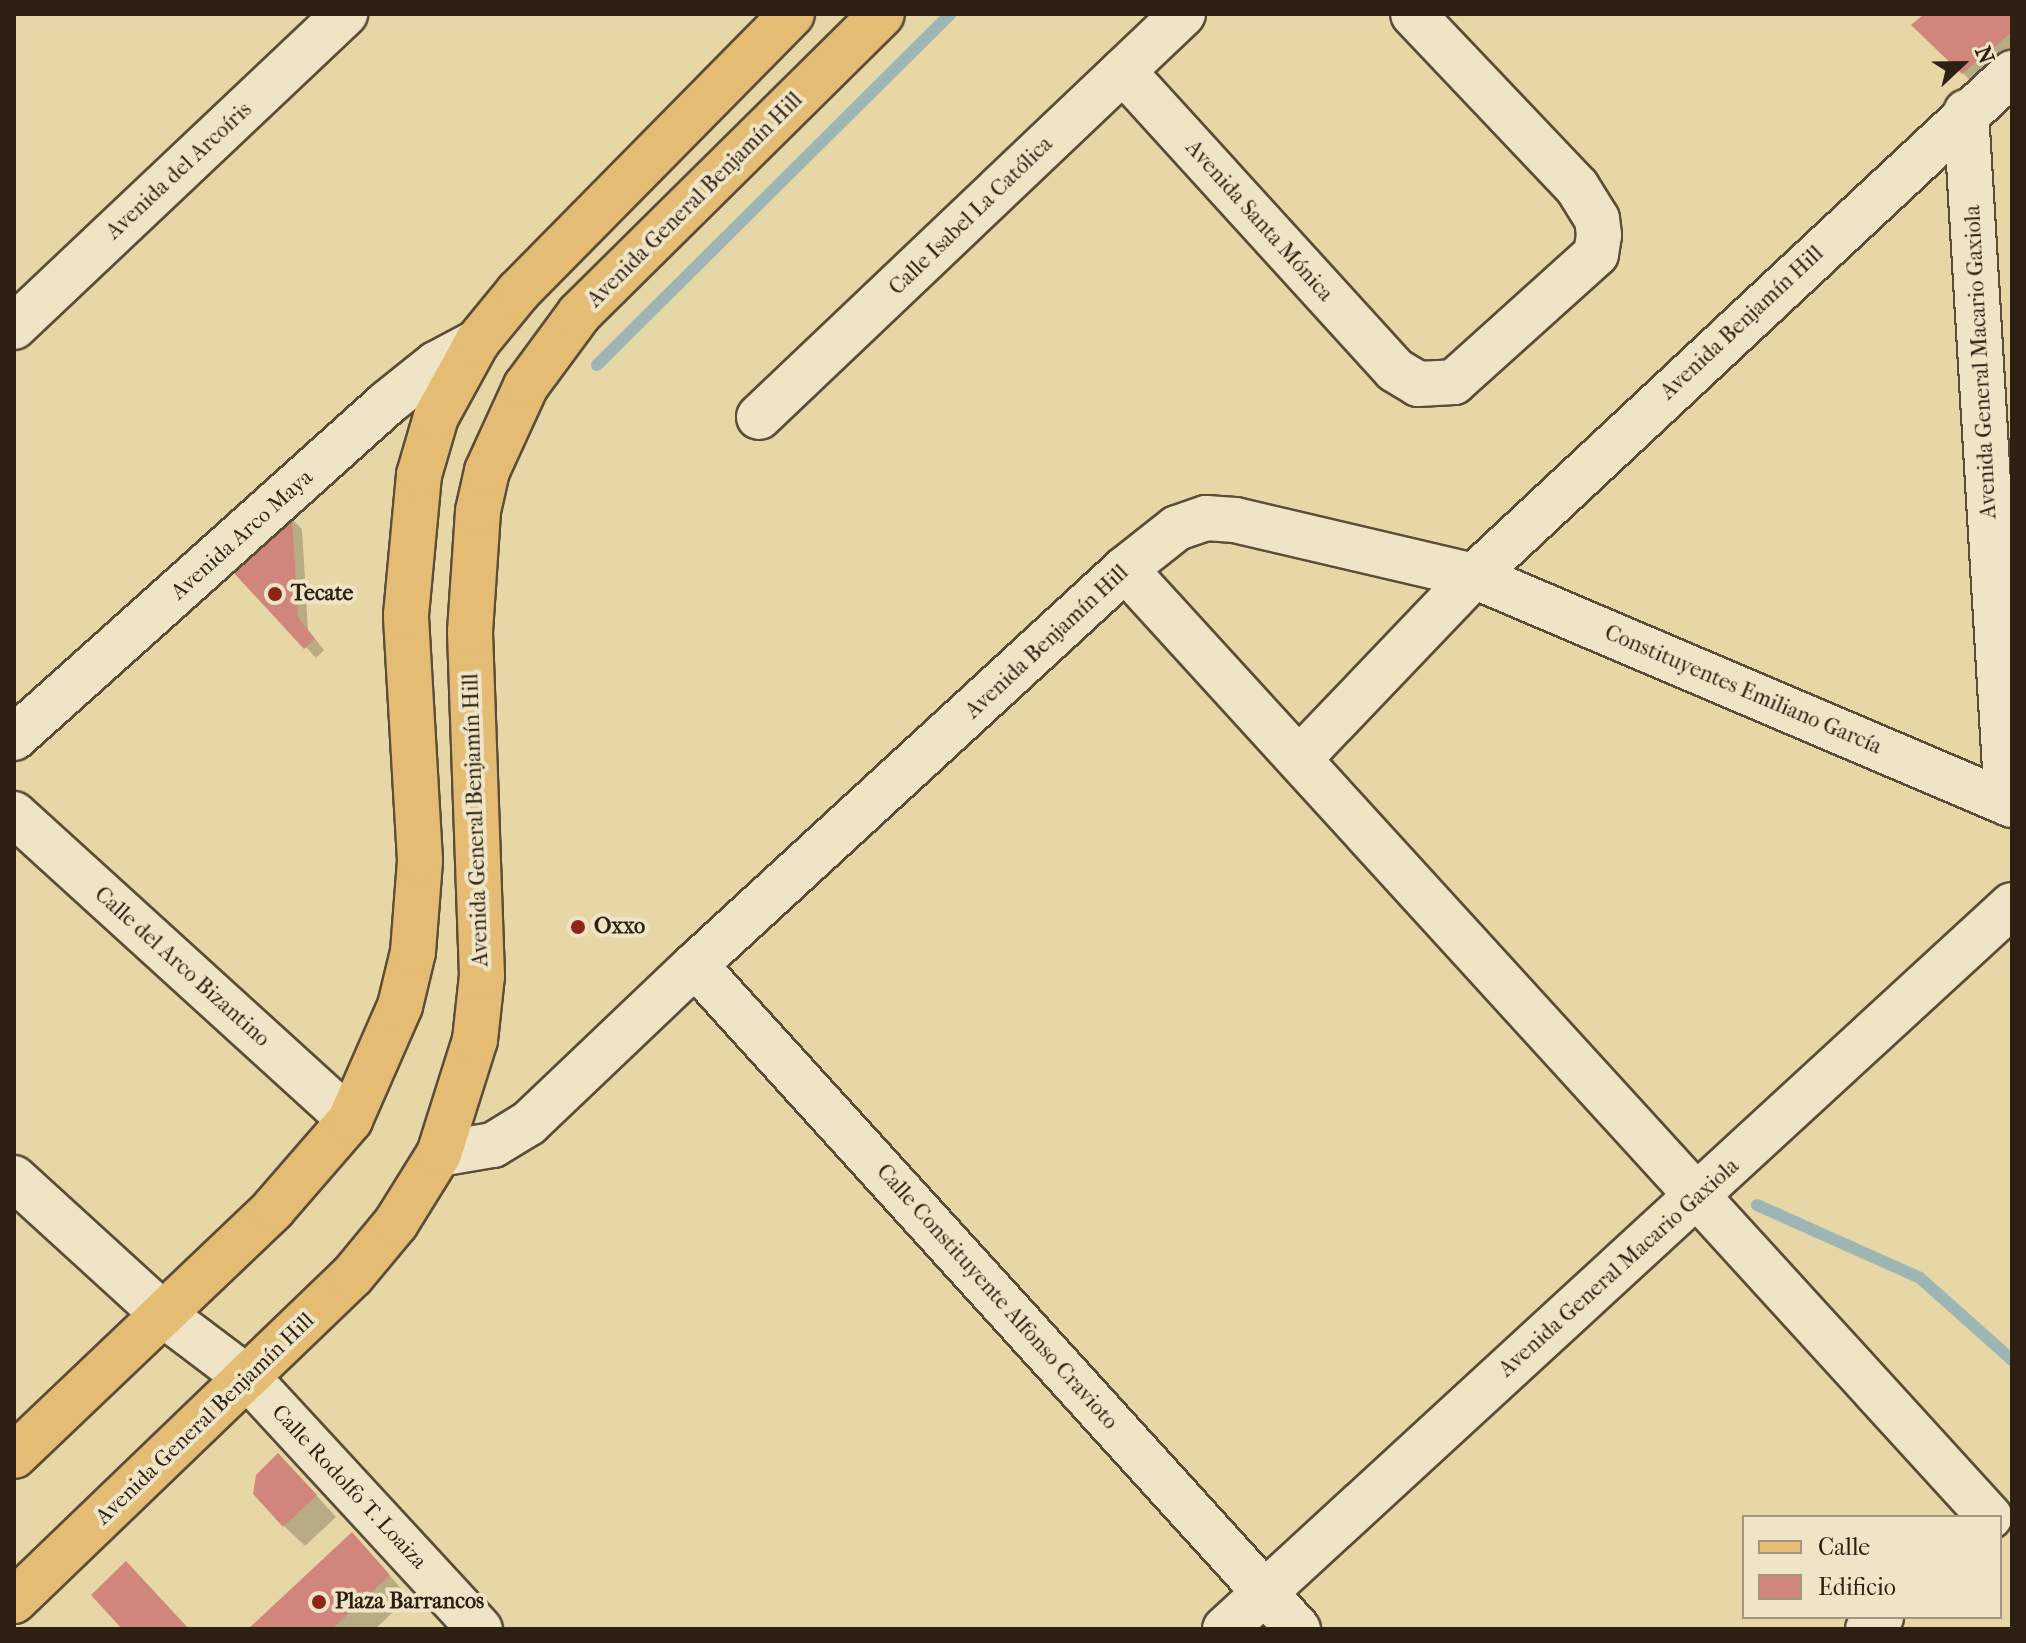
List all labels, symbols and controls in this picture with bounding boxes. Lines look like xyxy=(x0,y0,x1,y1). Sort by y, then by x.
north arrow xyxy=(1922,24,2002,104)
text: N xyxy=(1969,42,1999,68)
street label: Avenida General Benjamín Hill xyxy=(582,87,808,313)
street label: Avenida del Arcoíris xyxy=(101,97,257,245)
street label: Calle Isabel La Católica xyxy=(884,131,1058,301)
street label: Avenida Santa Mónica xyxy=(1180,135,1338,307)
street label: Avenida General Macario Gaxiola xyxy=(1960,204,2002,520)
street label: Avenida Benjamín Hill xyxy=(1655,241,1829,405)
street label: Avenida Arco Maya xyxy=(166,464,318,606)
street label: Avenida Benjamín Hill xyxy=(960,560,1134,724)
place label: Tecate xyxy=(291,581,353,607)
marker: Tecate xyxy=(266,585,284,603)
street label: Constituyentes Emiliano García xyxy=(1601,620,1885,760)
street label: Avenida General Benjamín Hill xyxy=(458,673,494,967)
street label: Calle del Arco Bizantino xyxy=(89,881,275,1053)
place label: Oxxo xyxy=(594,914,645,940)
marker: Oxxo xyxy=(569,918,587,936)
street label: Avenida General Macario Gaxiola xyxy=(1493,1153,1745,1383)
street label: Calle Constituyente Alfonso Cravioto xyxy=(871,1159,1123,1435)
street label: Avenida General Benjamín Hill xyxy=(90,1308,320,1530)
street label: Calle Rodolfo T. Loaiza xyxy=(266,1399,432,1575)
legend xyxy=(1742,1515,2002,1619)
text: Calle xyxy=(1818,1533,1870,1561)
text: Edificio xyxy=(1818,1573,1896,1601)
place label: Plaza Barrancos xyxy=(335,1589,484,1615)
marker: Plaza Barrancos xyxy=(310,1593,328,1611)

